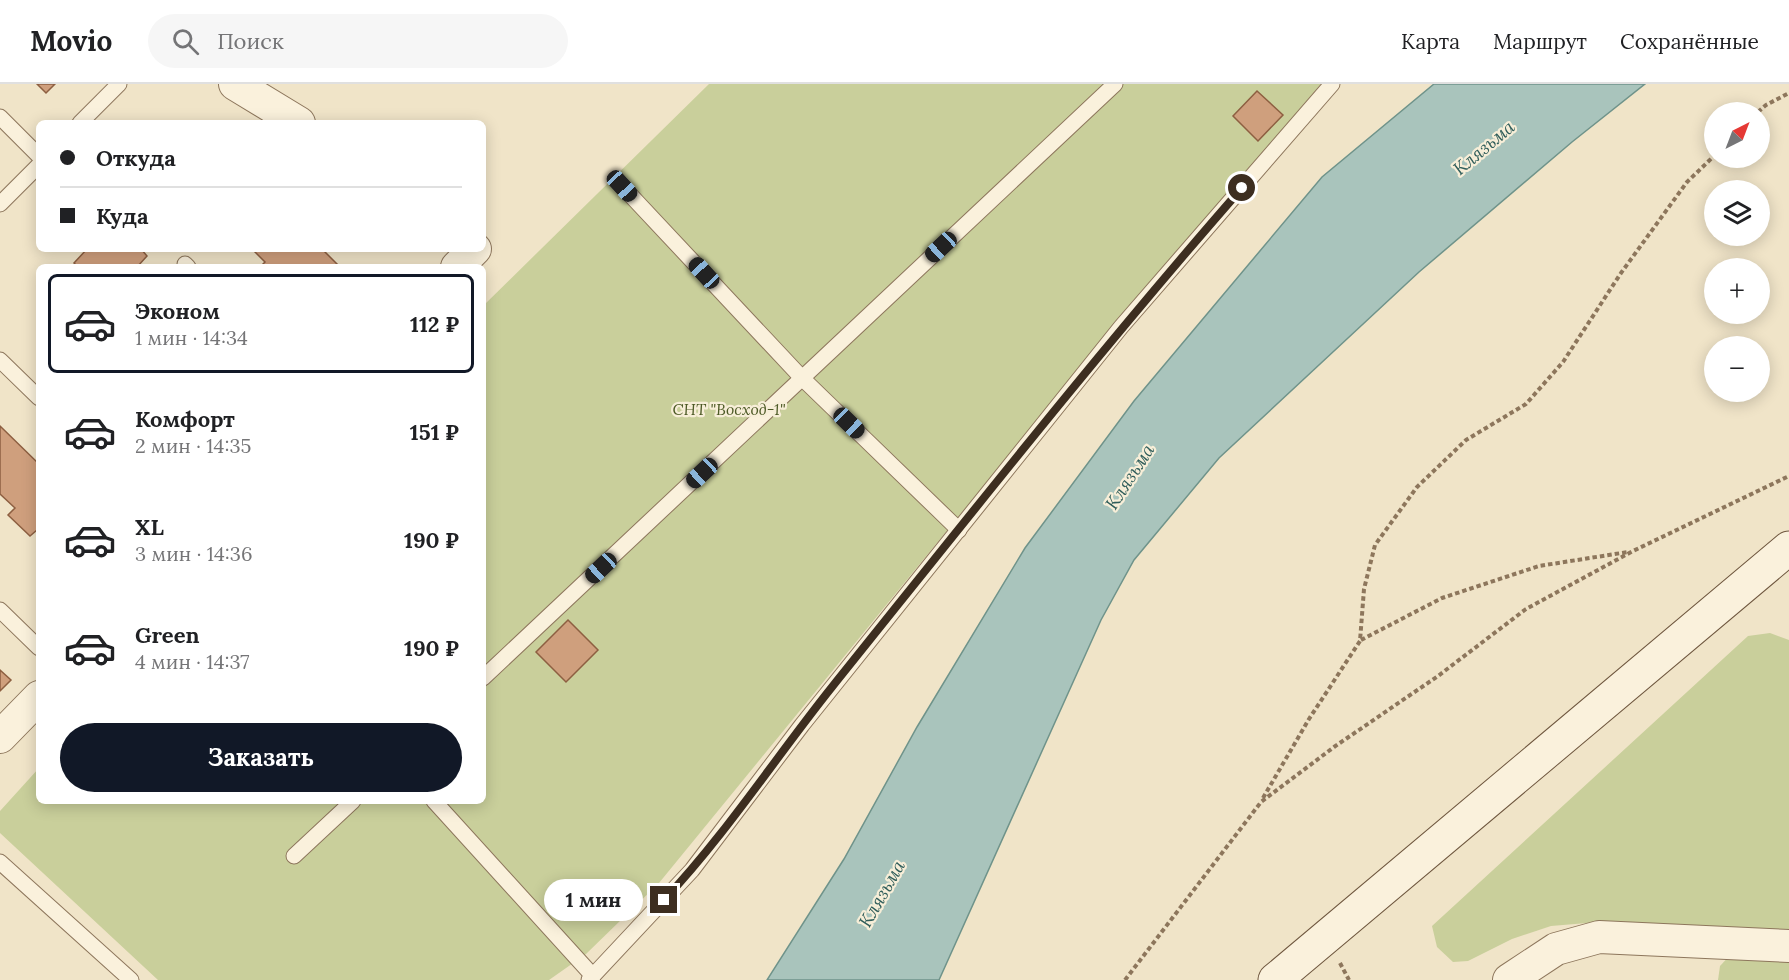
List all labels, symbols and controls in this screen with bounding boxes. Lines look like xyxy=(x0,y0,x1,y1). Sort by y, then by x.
search box xyxy=(148,14,568,68)
text: Movio xyxy=(30,23,112,59)
icon: search xyxy=(169,25,202,58)
text: Поиск xyxy=(217,27,284,55)
text: Карта xyxy=(1401,28,1460,55)
text: Маршрут xyxy=(1493,28,1587,55)
text: Сохранённые xyxy=(1620,28,1759,55)
north arrow xyxy=(1704,102,1770,168)
map controls xyxy=(1704,102,1770,402)
water label: Клязьма xyxy=(1448,115,1519,180)
text: Откуда xyxy=(96,144,176,172)
car xyxy=(603,167,641,205)
route start xyxy=(1228,174,1255,201)
button: layers xyxy=(1704,180,1770,246)
text: Куда xyxy=(96,202,148,230)
car xyxy=(922,228,960,266)
car xyxy=(685,254,723,292)
button: + xyxy=(1704,258,1770,324)
icon: car xyxy=(63,297,117,351)
text: Эконом xyxy=(135,297,220,325)
text: 112 ₽ xyxy=(410,310,459,338)
text: 1 мин · 14:34 xyxy=(135,325,248,350)
button: − xyxy=(1704,336,1770,402)
park label: СНТ "Восход-1" xyxy=(673,399,786,419)
car xyxy=(830,404,868,442)
icon: car xyxy=(63,405,117,459)
text: Комфорт xyxy=(135,405,235,433)
text: 151 ₽ xyxy=(410,418,459,446)
text: 2 мин · 14:35 xyxy=(135,433,251,458)
water label: Клязьма xyxy=(1100,440,1159,514)
car xyxy=(683,454,721,492)
icon: car xyxy=(63,513,117,567)
text: XL xyxy=(135,513,164,541)
text: 190 ₽ xyxy=(404,526,459,554)
text: 3 мин · 14:36 xyxy=(135,541,252,566)
car xyxy=(582,549,620,587)
icon: car xyxy=(63,621,117,675)
text: Green xyxy=(135,621,200,649)
text: 190 ₽ xyxy=(404,634,459,662)
text: 4 мин · 14:37 xyxy=(135,649,249,674)
button: Заказать xyxy=(60,723,462,792)
water label: Клязьма xyxy=(853,856,910,931)
callout: 1 мин xyxy=(544,879,643,921)
route end xyxy=(650,886,677,913)
text: 1 мин xyxy=(566,887,621,912)

